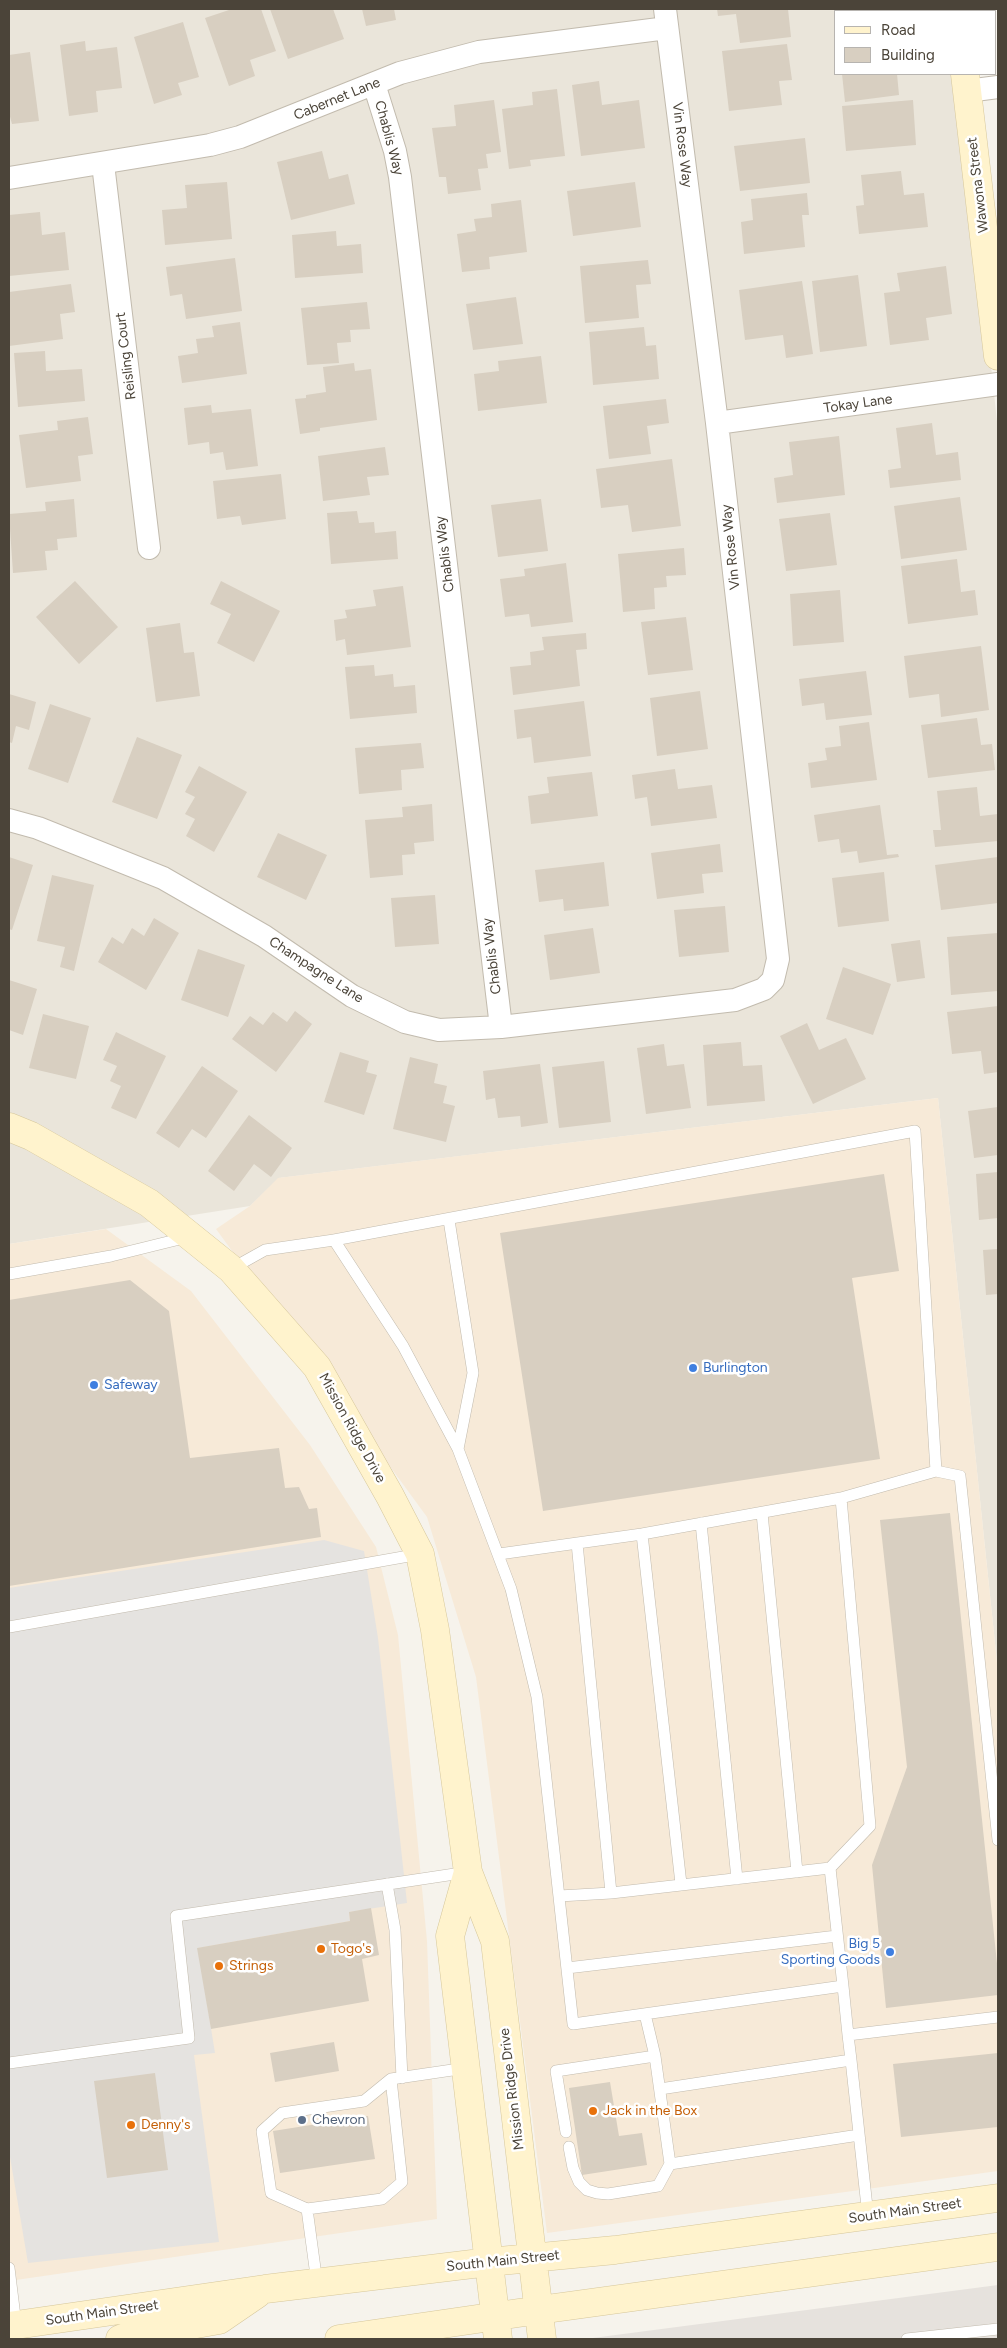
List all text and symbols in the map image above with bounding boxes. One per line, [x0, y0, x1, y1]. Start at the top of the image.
legend [834, 10, 997, 75]
text: Road [881, 21, 916, 39]
text: Building [881, 46, 935, 64]
street label: Cabernet Lane [291, 74, 383, 124]
street label: Chablis Way [371, 99, 407, 177]
street label: Vin Rose Way [668, 101, 696, 189]
street label: Wawona Street [964, 136, 992, 234]
street label: Reisling Court [112, 311, 140, 401]
street label: Tokay Lane [822, 391, 894, 417]
street label: Vin Rose Way [718, 503, 744, 591]
street label: Chablis Way [432, 515, 458, 593]
street label: Chablis Way [479, 917, 505, 995]
street label: Champagne Lane [266, 933, 366, 1007]
place label: Burlington [703, 1360, 768, 1376]
marker: Burlington [687, 1362, 699, 1374]
street label: Mission Ridge Drive [315, 1370, 389, 1486]
place label: Safeway [104, 1377, 158, 1393]
marker: Safeway [88, 1379, 100, 1391]
place label: Big 5 Sporting Goods [781, 1936, 880, 1968]
place label: Togo's [331, 1941, 372, 1957]
marker: Togo's [315, 1943, 327, 1955]
marker: Big 5 Sporting Goods [884, 1946, 896, 1958]
place label: Strings [229, 1958, 273, 1974]
marker: Strings [213, 1960, 225, 1972]
street label: Mission Ridge Drive [496, 2027, 528, 2151]
place label: Jack in the Box [603, 2103, 697, 2119]
marker: Jack in the Box [587, 2105, 599, 2117]
place label: Chevron [312, 2112, 365, 2128]
marker: Chevron [296, 2114, 308, 2126]
place label: Denny's [141, 2117, 190, 2133]
marker: Denny's [125, 2119, 137, 2131]
street label: South Main Street [847, 2195, 963, 2227]
street label: South Main Street [446, 2247, 560, 2275]
street label: South Main Street [44, 2297, 160, 2329]

